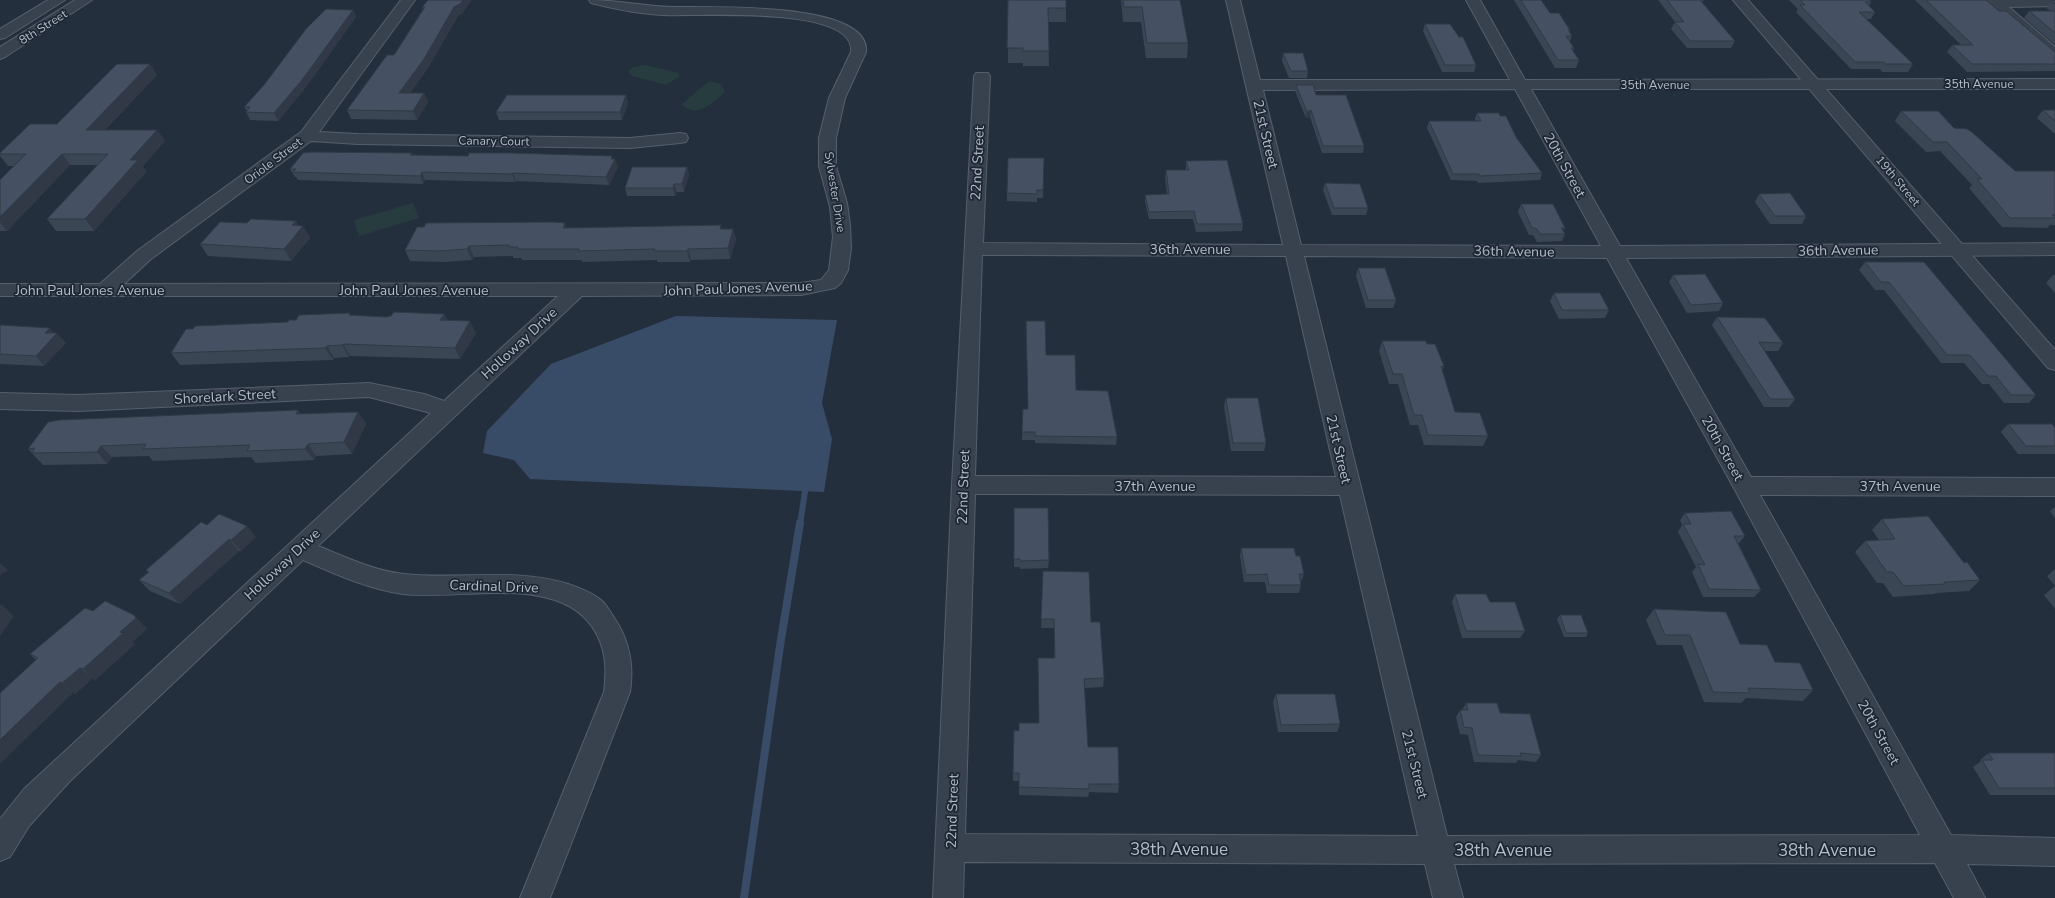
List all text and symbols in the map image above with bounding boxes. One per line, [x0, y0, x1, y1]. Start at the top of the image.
street label: 8th Street [16, 5, 71, 48]
street label: 35th Avenue [1944, 76, 2014, 92]
street label: 35th Avenue [1620, 77, 1690, 93]
street label: 21st Street [1248, 98, 1283, 171]
street label: 22nd Street [966, 125, 989, 201]
street label: 20th Street [1539, 129, 1590, 201]
street label: Canary Court [458, 132, 531, 150]
street label: Oriole Street [241, 133, 306, 188]
street label: Sylvester Drive [821, 151, 849, 233]
street label: 19th Street [1872, 152, 1924, 210]
street label: 36th Avenue [1150, 240, 1230, 259]
street label: 36th Avenue [1797, 240, 1879, 261]
street label: 36th Avenue [1473, 241, 1555, 262]
street label: John Paul Jones Avenue [662, 276, 813, 301]
street label: John Paul Jones Avenue [14, 281, 165, 300]
street label: John Paul Jones Avenue [338, 281, 489, 300]
street label: Holloway Drive [477, 303, 561, 384]
street label: Shorelark Street [174, 384, 277, 409]
street label: 20th Street [1697, 412, 1748, 484]
street label: 21st Street [1321, 413, 1356, 486]
street label: 22nd Street [953, 449, 974, 525]
street label: 37th Avenue [1115, 477, 1195, 496]
street label: 37th Avenue [1860, 477, 1940, 496]
street label: Holloway Drive [240, 524, 324, 605]
street label: Cardinal Drive [449, 575, 539, 598]
street label: 20th Street [1853, 696, 1904, 768]
street label: 21st Street [1397, 728, 1432, 801]
street label: 22nd Street [942, 773, 963, 849]
street label: 38th Avenue [1130, 838, 1228, 861]
street label: 38th Avenue [1454, 839, 1552, 862]
street label: 38th Avenue [1778, 839, 1876, 862]

